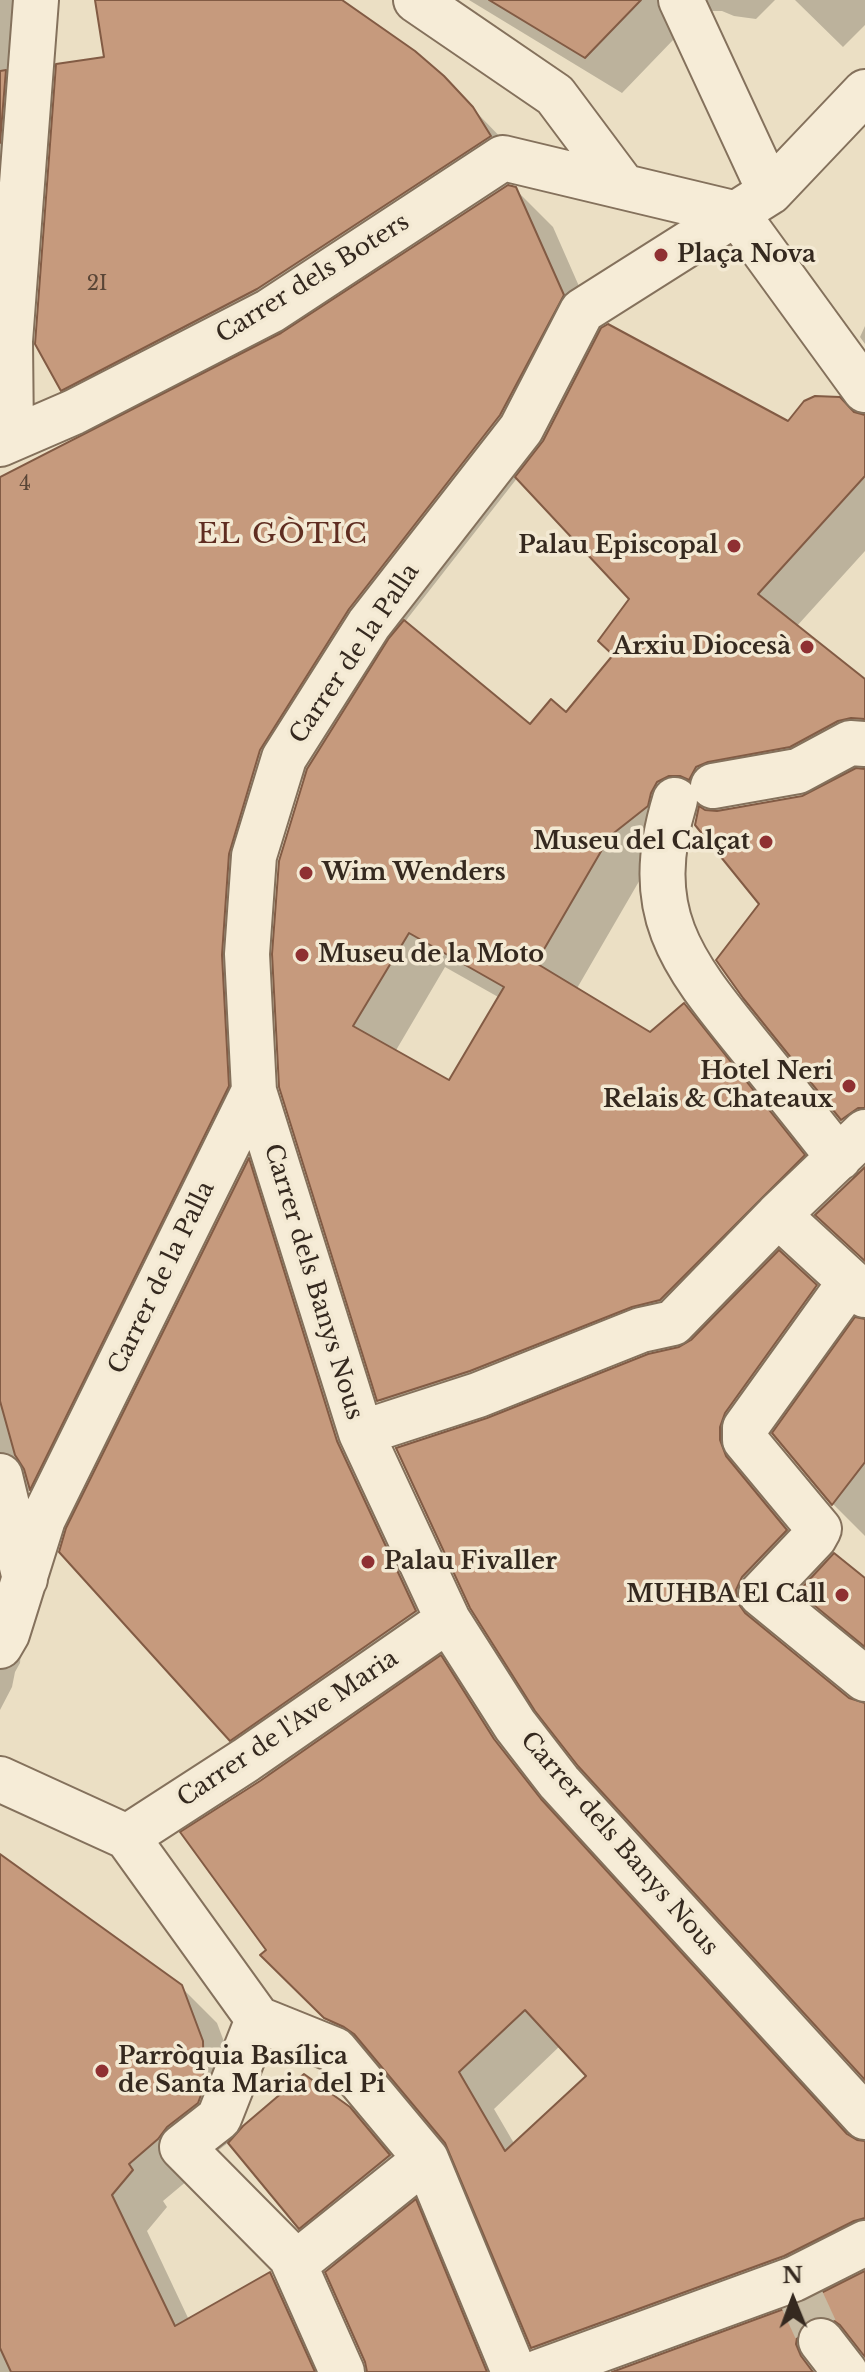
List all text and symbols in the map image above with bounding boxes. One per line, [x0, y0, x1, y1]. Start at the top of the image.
street label: Carrer dels Boters [211, 208, 415, 350]
place label: Plaça Nova [677, 241, 816, 269]
marker: Plaça Nova [652, 246, 670, 264]
house number: 2I [87, 272, 107, 296]
house number: 4 [19, 472, 31, 496]
district label: EL GÒTIC [197, 518, 369, 552]
place label: Palau Episcopal [518, 532, 718, 560]
marker: Palau Episcopal [725, 537, 743, 555]
street label: Carrer de la Palla [284, 559, 426, 749]
place label: Arxiu Diocesà [613, 633, 791, 661]
marker: Arxiu Diocesà [798, 638, 816, 656]
place label: Museu del Calçat [533, 828, 750, 856]
marker: Museu del Calçat [757, 833, 775, 851]
place label: Wim Wenders [322, 859, 506, 887]
marker: Wim Wenders [297, 864, 315, 882]
place label: Museu de la Moto [318, 941, 544, 969]
marker: Museu de la Moto [293, 946, 311, 964]
place label: Hotel Neri Relais & Chateaux [603, 1058, 833, 1114]
marker: Hotel Neri Relais & Chateaux [840, 1077, 858, 1095]
street label: Carrer dels Banys Nous [257, 1141, 369, 1423]
street label: Carrer de la Palla [103, 1177, 221, 1379]
place label: Palau Fivaller [384, 1548, 557, 1576]
marker: Palau Fivaller [359, 1553, 377, 1571]
place label: MUHBA El Call [626, 1581, 826, 1609]
marker: MUHBA El Call [833, 1586, 851, 1604]
street label: Carrer de l'Ave Maria [172, 1644, 404, 1814]
street label: Carrer dels Banys Nous [514, 1726, 724, 1962]
place label: Parròquia Basílica de Santa Maria del Pi [118, 2043, 385, 2099]
marker: Parròquia Basílica de Santa Maria del Pi [93, 2062, 111, 2080]
north arrow [753, 2260, 833, 2340]
text: N [782, 2262, 803, 2289]

